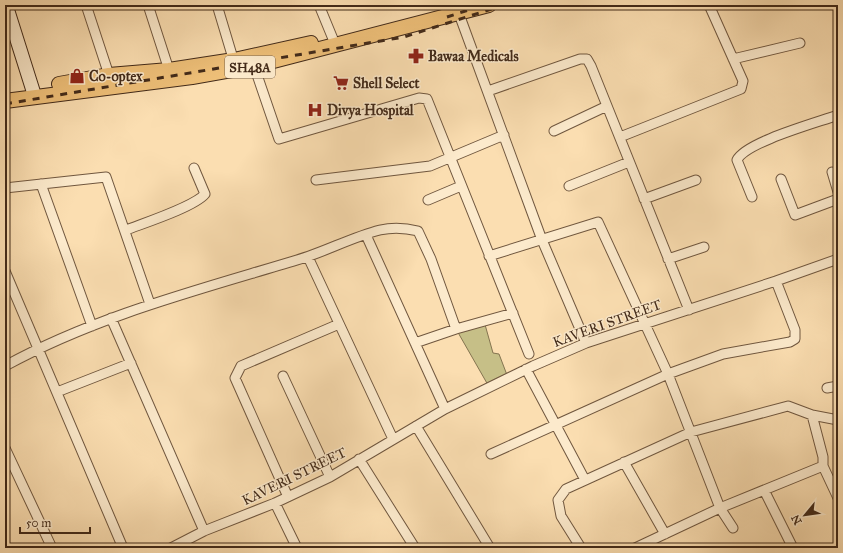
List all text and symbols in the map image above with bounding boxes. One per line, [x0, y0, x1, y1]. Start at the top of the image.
pharmacy icon: Bawaa Medicals [407, 47, 425, 65]
place label: Bawaa Medicals [428, 48, 519, 65]
road number: SH48A [225, 56, 275, 78]
shop icon: Co-optex [68, 67, 86, 85]
place label: Co-optex [89, 68, 143, 86]
supermarket icon: Shell Select [332, 74, 350, 92]
place label: Shell Select [353, 75, 420, 92]
hospital icon: Divya Hospital [306, 101, 324, 119]
place label: Divya Hospital [327, 102, 415, 120]
street label: KAVERI STREET [551, 296, 664, 351]
street label: KAVERI STREET [239, 444, 350, 509]
north arrow [785, 495, 825, 535]
scale bar [20, 509, 90, 535]
text: N [788, 512, 805, 527]
text: 50 m [26, 516, 51, 530]

